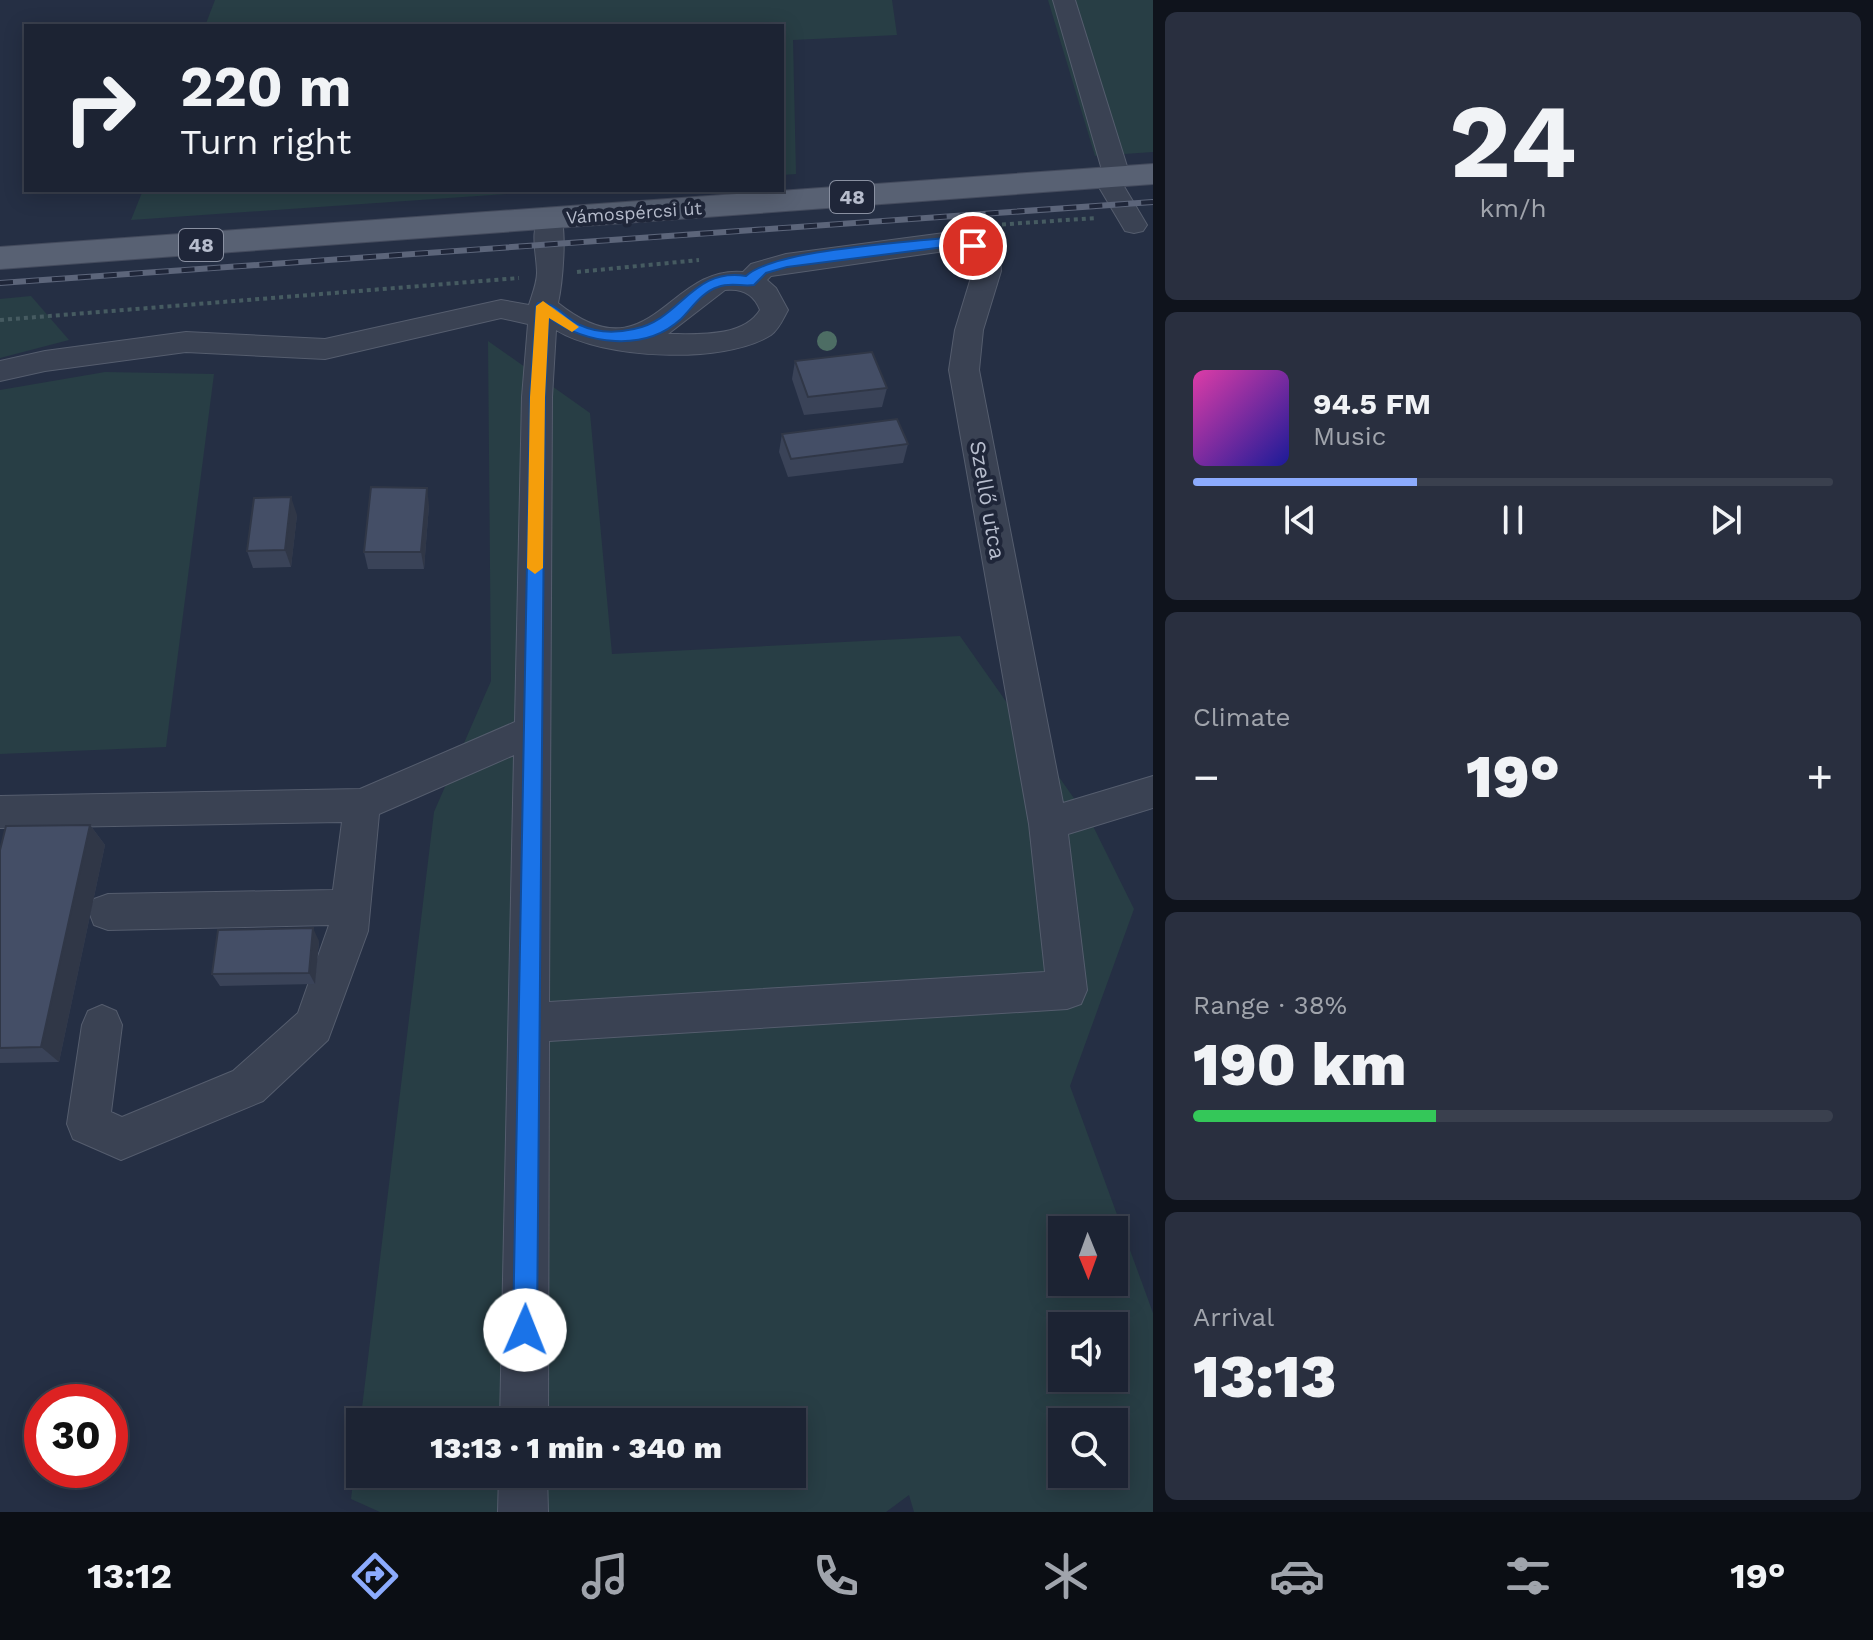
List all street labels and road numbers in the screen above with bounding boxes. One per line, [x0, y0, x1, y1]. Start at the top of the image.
road number: 48 [830, 181, 874, 213]
street label: Vámospércsi út [565, 197, 703, 228]
road number: 48 [179, 229, 223, 261]
street label: Szellő utca [965, 439, 1010, 561]

